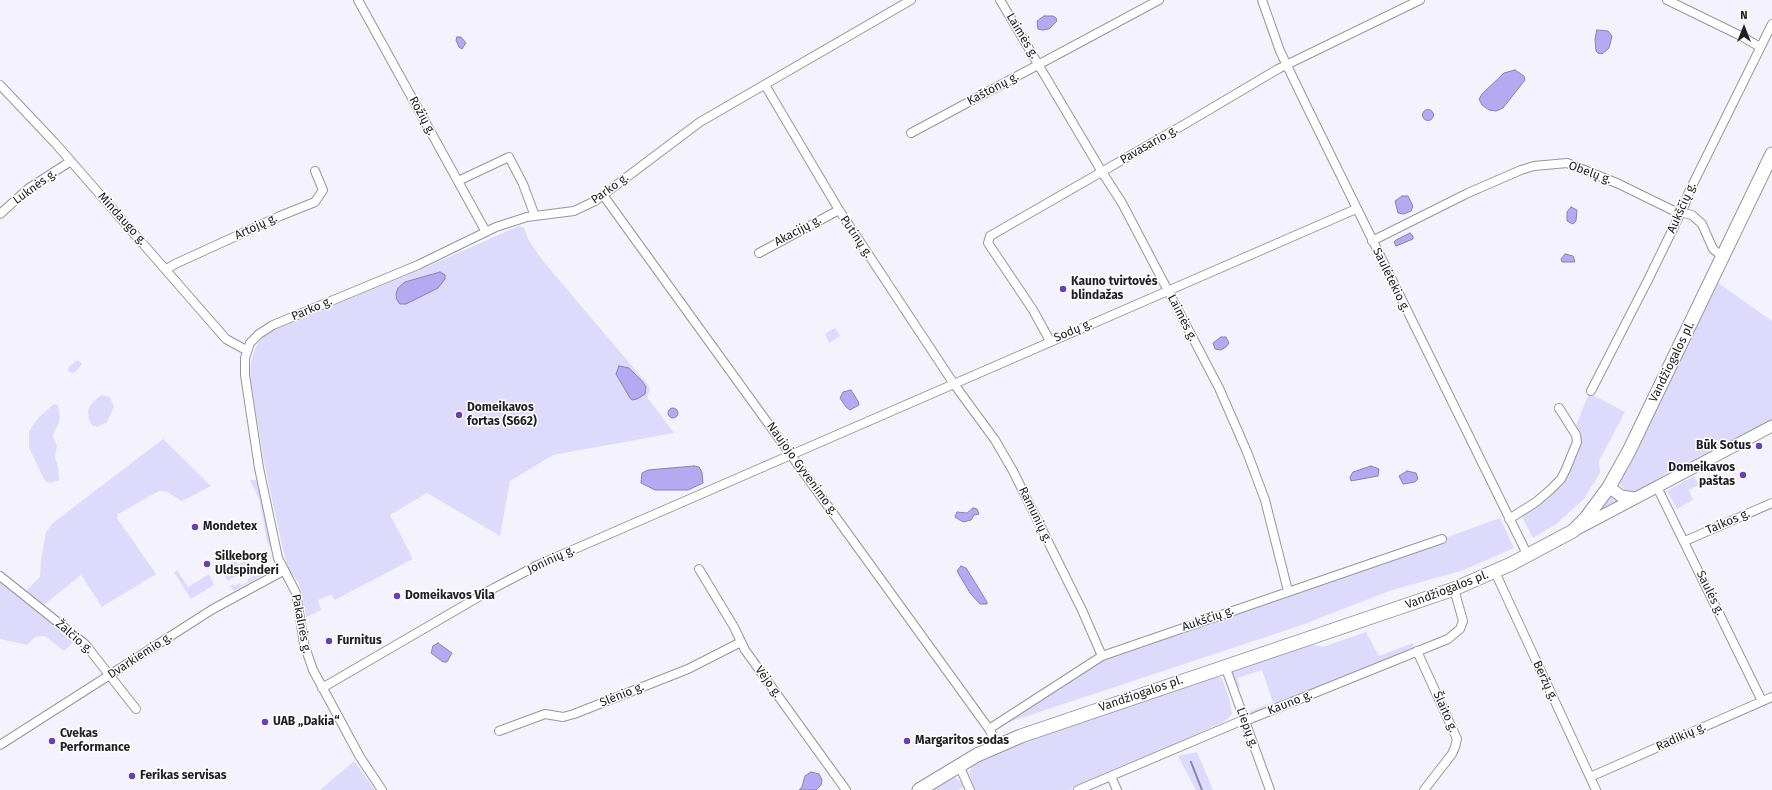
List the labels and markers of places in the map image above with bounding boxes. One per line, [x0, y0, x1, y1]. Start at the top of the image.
place label: Kauno tvirtovės blindažas [1071, 275, 1157, 303]
marker: Kauno tvirtovės blindažas [1058, 284, 1068, 294]
place label: Domeikavos fortas (S662) [467, 401, 537, 429]
marker: Domeikavos fortas (S662) [454, 410, 464, 420]
place label: Būk Sotus [1696, 439, 1751, 453]
marker: Būk Sotus [1754, 441, 1764, 451]
place label: Domeikavos paštas [1668, 461, 1735, 489]
marker: Domeikavos paštas [1738, 470, 1748, 480]
place label: Mondetex [203, 520, 257, 534]
marker: Mondetex [190, 522, 200, 532]
place label: Silkeborg Uldspinderi [215, 550, 279, 578]
marker: Silkeborg Uldspinderi [202, 559, 212, 569]
place label: Domeikavos Vila [405, 589, 495, 603]
marker: Domeikavos Vila [392, 591, 402, 601]
place label: Furnitus [337, 634, 382, 648]
marker: Furnitus [324, 636, 334, 646]
place label: UAB „Dakia“ [273, 715, 340, 729]
marker: UAB „Dakia“ [260, 717, 270, 727]
place label: Cvekas Performance [60, 727, 130, 755]
place label: Margaritos sodas [915, 734, 1009, 748]
marker: Cvekas Performance [47, 736, 57, 746]
marker: Margaritos sodas [902, 736, 912, 746]
place label: Ferikas servisas [140, 769, 226, 783]
marker: Ferikas servisas [127, 771, 137, 781]

